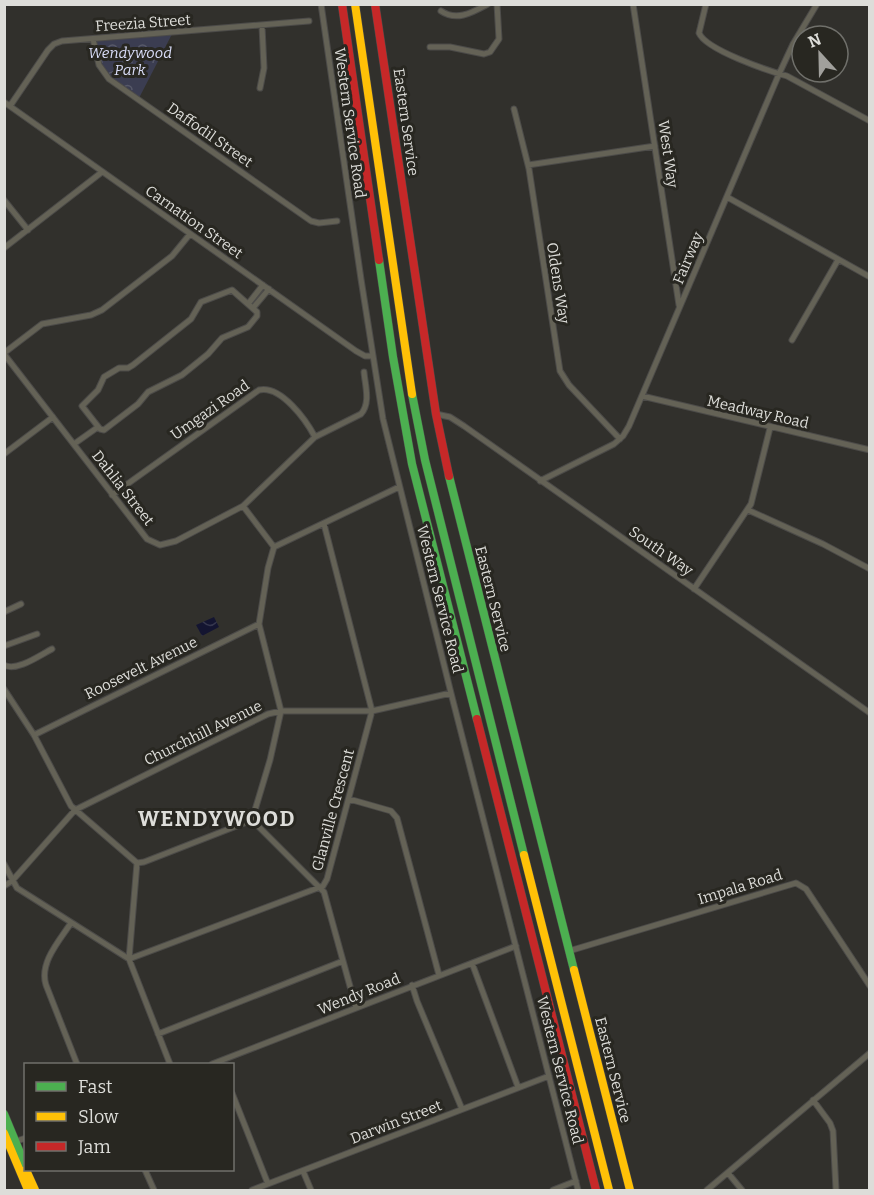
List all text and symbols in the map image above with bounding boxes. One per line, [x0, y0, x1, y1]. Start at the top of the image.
street label: Freezia Street [95, 11, 192, 35]
north arrow [790, 24, 850, 84]
text: N [805, 29, 824, 52]
park label: Wendywood Park [88, 44, 172, 79]
street label: Western Service Road [331, 47, 369, 200]
street label: Eastern Service [390, 67, 422, 177]
street label: Daffodil Street [164, 99, 257, 171]
street label: West Way [654, 119, 682, 189]
street label: Carnation Street [142, 182, 247, 263]
street label: Fairway [669, 229, 707, 287]
street label: Oldens Way [543, 241, 573, 325]
street label: Umgazi Road [167, 376, 253, 444]
street label: Meadway Road [705, 392, 811, 432]
street label: Dahlia Street [88, 447, 158, 529]
street label: South Way [625, 522, 697, 580]
street label: Western Service Road [413, 523, 467, 675]
street label: Eastern Service [471, 544, 515, 654]
street label: Roosevelt Avenue [82, 633, 200, 703]
street label: Churchhill Avenue [141, 697, 265, 769]
street label: Glanville Crescent [308, 746, 358, 873]
district label: WENDYWOOD [138, 806, 296, 832]
street label: Impala Road [696, 866, 784, 908]
street label: Wendy Road [315, 969, 403, 1019]
street label: Western Service Road [533, 994, 587, 1146]
street label: Eastern Service [591, 1015, 635, 1125]
legend [24, 1063, 234, 1171]
text: Fast [78, 1076, 113, 1098]
street label: Darwin Street [348, 1096, 445, 1148]
text: Slow [78, 1106, 119, 1128]
text: Jam [77, 1136, 111, 1158]

